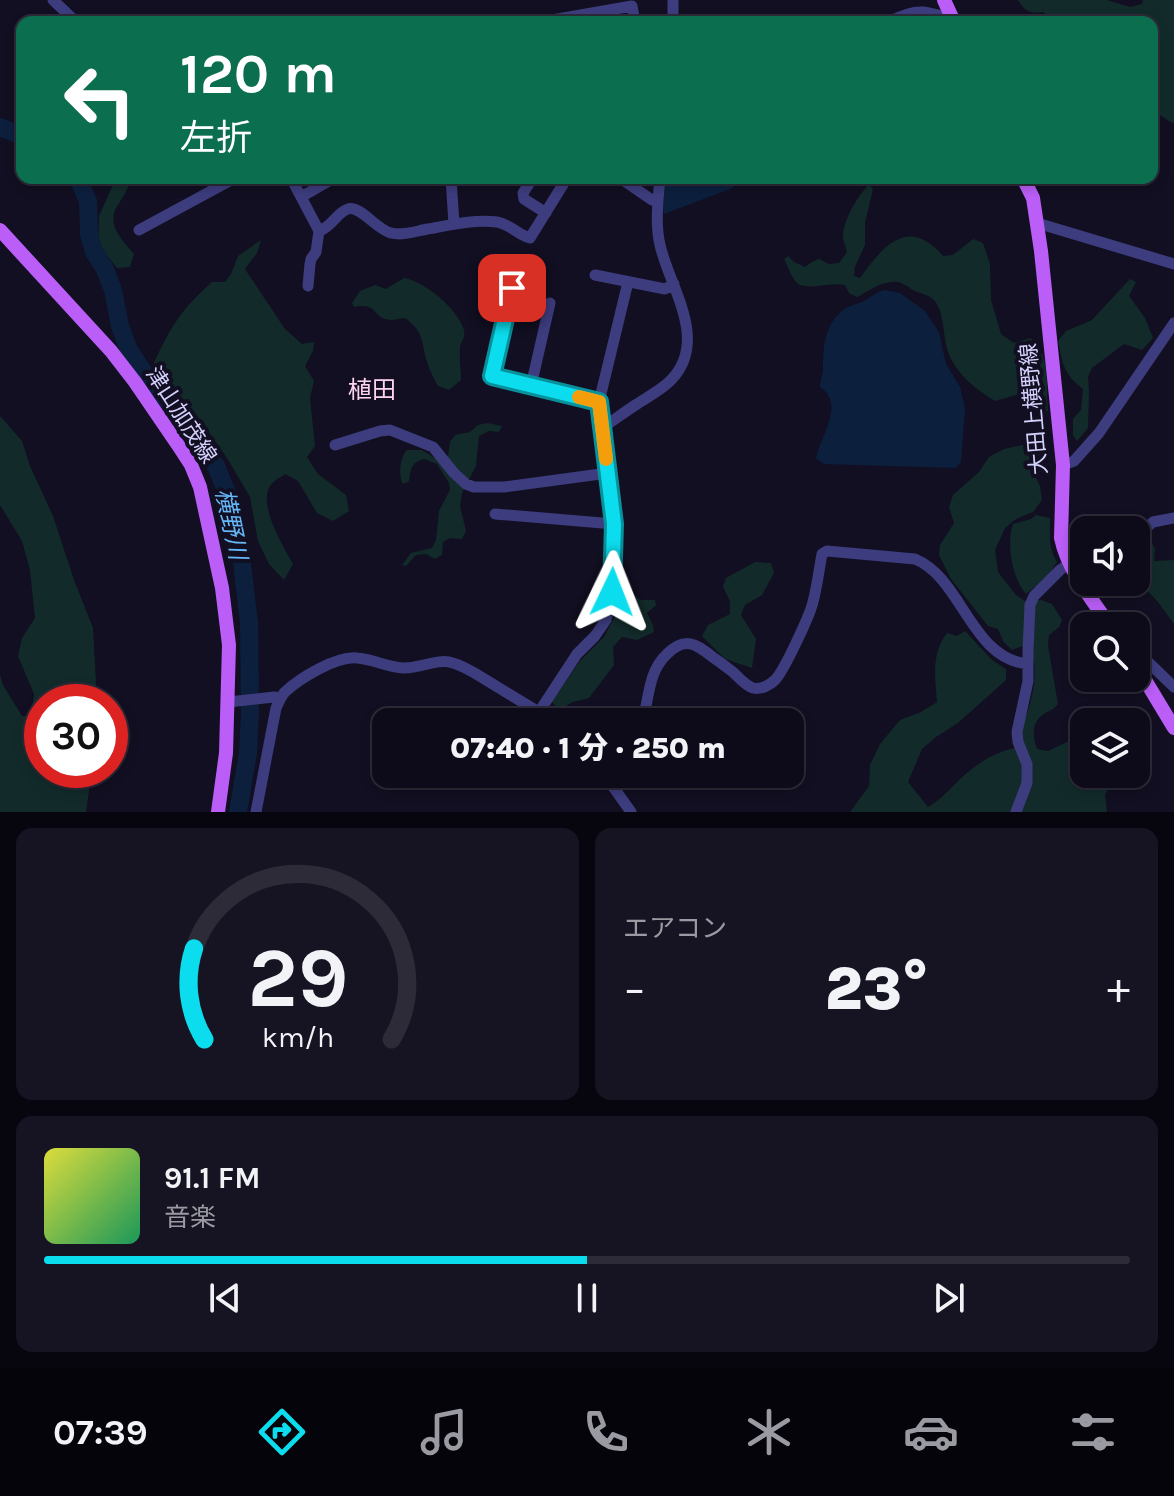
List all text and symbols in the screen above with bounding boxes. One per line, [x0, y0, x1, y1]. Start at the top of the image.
text: 120 m [180, 41, 337, 106]
icon: left [48, 48, 152, 152]
text: 左折 [180, 117, 252, 159]
pin [478, 254, 546, 322]
icon: arrive [490, 266, 534, 310]
street label: 大田上横野線 [1015, 342, 1053, 476]
street label: 津山加茂線 [140, 362, 222, 468]
district label: 植田 [348, 376, 396, 404]
water label: 横野川 [210, 486, 253, 565]
map controls [1070, 516, 1150, 788]
button: sound [1070, 516, 1150, 596]
position arrow [570, 550, 654, 634]
button: search [1070, 612, 1150, 692]
speed limit sign: 30 [24, 684, 128, 788]
button: layers [1070, 708, 1150, 788]
text: 07:40 · 1 分 · 250 m [450, 730, 726, 766]
text: エアコン [623, 913, 727, 944]
text: 29 [247, 930, 348, 1027]
text: 23° [825, 954, 928, 1024]
text: − [623, 963, 646, 1014]
text: + [1107, 963, 1130, 1014]
text: km/h [261, 1021, 334, 1054]
text: 91.1 FM [164, 1160, 260, 1196]
text: 音楽 [164, 1202, 216, 1233]
icon: previous [203, 1276, 247, 1320]
icon: pause [565, 1276, 609, 1320]
icon: next [927, 1276, 971, 1320]
icon: directions [254, 1404, 310, 1460]
icon: music [416, 1404, 472, 1460]
icon: phone [578, 1404, 634, 1460]
icon: climate [741, 1404, 797, 1460]
icon: car [903, 1404, 959, 1460]
icon: filters [1065, 1404, 1121, 1460]
text: 07:39 [53, 1411, 148, 1453]

